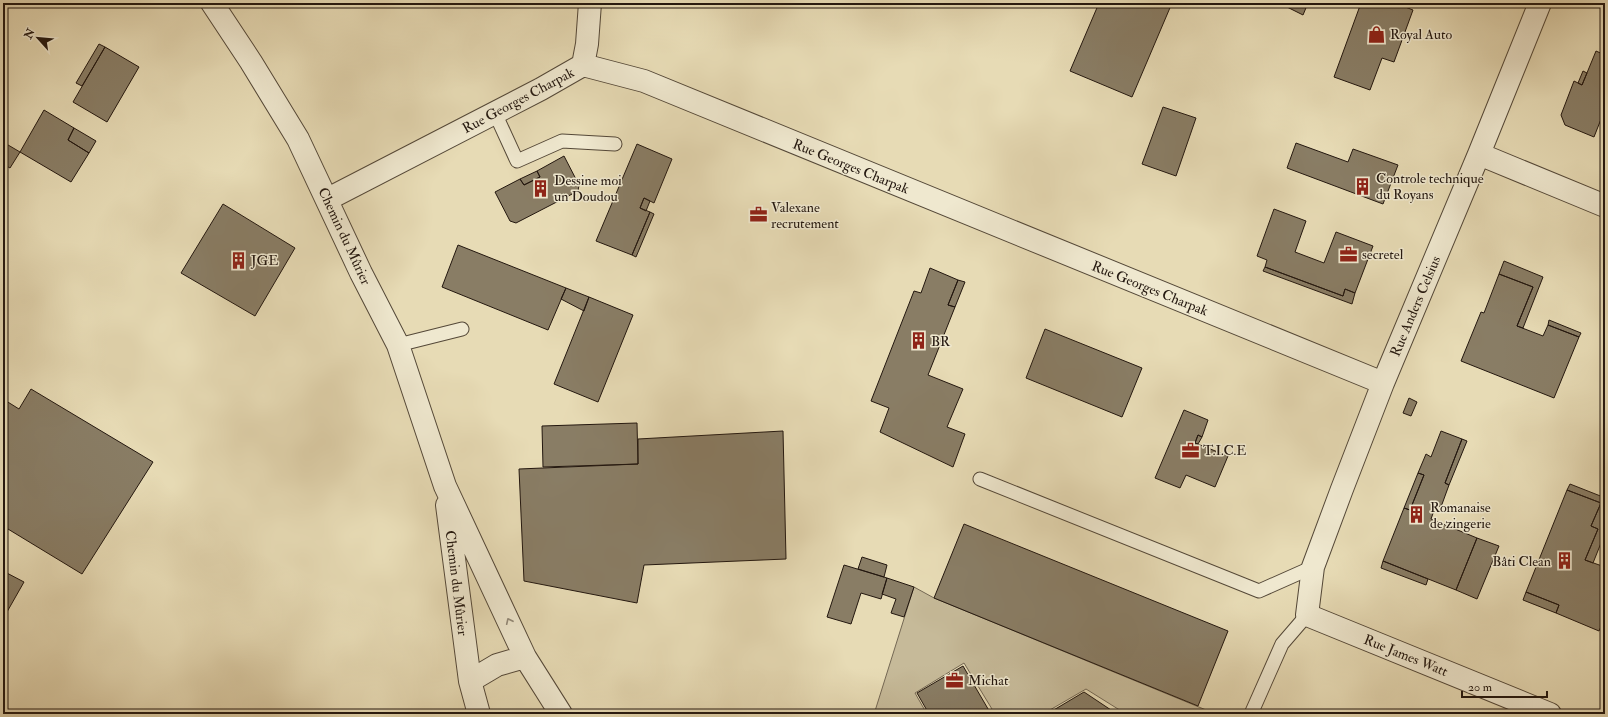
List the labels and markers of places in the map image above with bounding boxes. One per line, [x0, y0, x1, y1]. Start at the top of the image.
shop icon: Royal Auto [1367, 24, 1387, 44]
place label: Royal Auto [1390, 26, 1452, 44]
place label: Controle technique du Royans [1376, 170, 1484, 204]
place label: Dessine moi un Doudou [554, 172, 622, 205]
building icon: Controle technique du Royans [1353, 176, 1373, 196]
building icon: Dessine moi un Doudou [531, 178, 551, 198]
place label: Valexane recrutement [771, 199, 839, 232]
office icon: Valexane recrutement [748, 205, 768, 225]
office icon: secretel [1339, 244, 1359, 264]
place label: secretel [1362, 246, 1404, 263]
building icon: JGE [228, 250, 248, 270]
place label: JGE [250, 252, 278, 269]
building icon: BR [908, 331, 928, 351]
place label: BR [931, 333, 951, 350]
office icon: T.I.C.E [1180, 440, 1200, 460]
place label: T.I.C.E [1203, 442, 1246, 459]
place label: Romanaise de zingerie [1430, 499, 1491, 532]
building icon: Romanaise de zingerie [1407, 505, 1427, 525]
building icon: Bâti Clean [1554, 551, 1574, 571]
place label: Bâti Clean [1492, 553, 1551, 570]
office icon: Michat [945, 670, 965, 690]
place label: Michat [968, 672, 1009, 689]

